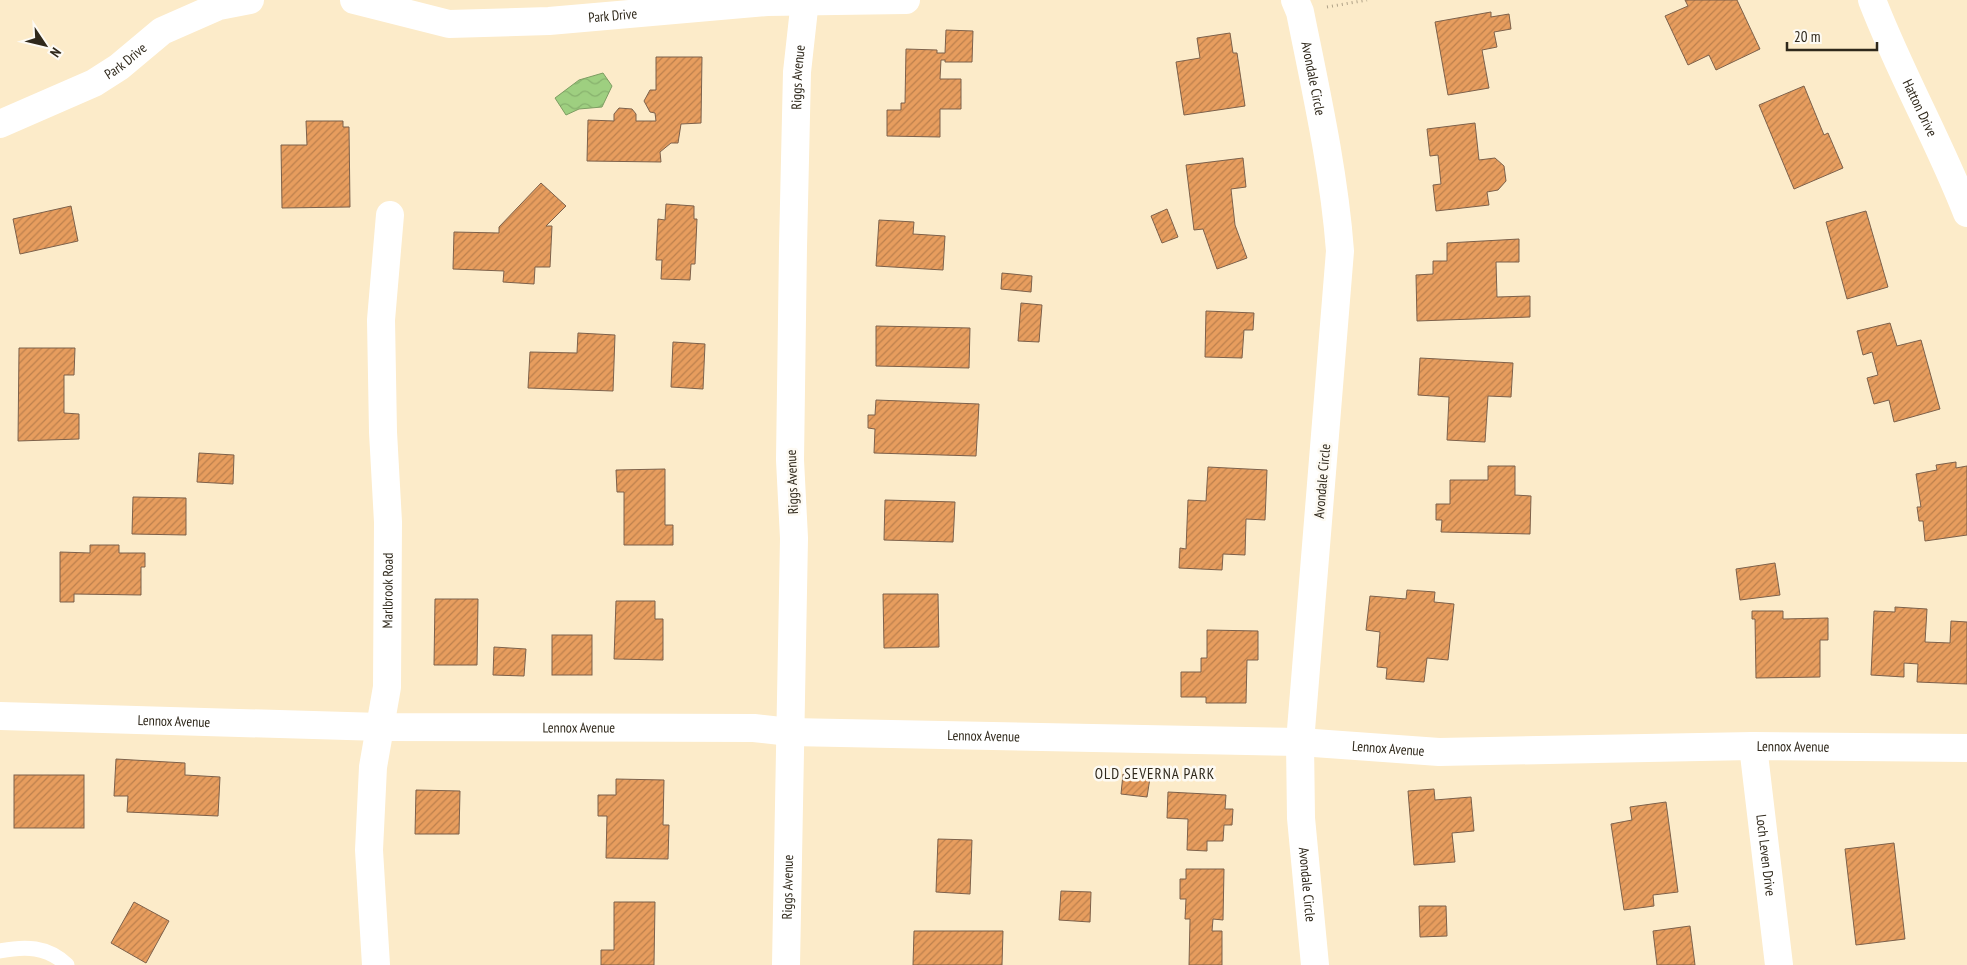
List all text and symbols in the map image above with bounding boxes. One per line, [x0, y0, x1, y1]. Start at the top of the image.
street label: Park Drive [588, 4, 638, 27]
north arrow [20, 20, 70, 70]
scale bar [1787, 20, 1877, 52]
text: 20 m [1794, 27, 1820, 46]
street label: Park Drive [101, 39, 150, 83]
street label: Avondale Circle [1297, 40, 1330, 117]
text: N [46, 44, 65, 61]
street label: Riggs Avenue [787, 44, 809, 110]
street label: Hatton Drive [1899, 76, 1941, 140]
street label: Avondale Circle [1310, 443, 1334, 519]
street label: Riggs Avenue [782, 449, 802, 515]
street label: Marlbrook Road [378, 553, 397, 628]
street label: Lennox Avenue [137, 711, 211, 731]
street label: Lennox Avenue [543, 718, 615, 737]
street label: Lennox Avenue [947, 726, 1020, 746]
street label: Lennox Avenue [1351, 737, 1425, 760]
street label: Lennox Avenue [1757, 737, 1830, 756]
district label: OLD SEVERNA PARK [1095, 764, 1215, 783]
street label: Loch Leven Drive [1752, 813, 1780, 897]
street label: Avondale Circle [1295, 846, 1320, 923]
street label: Riggs Avenue [778, 854, 797, 920]

